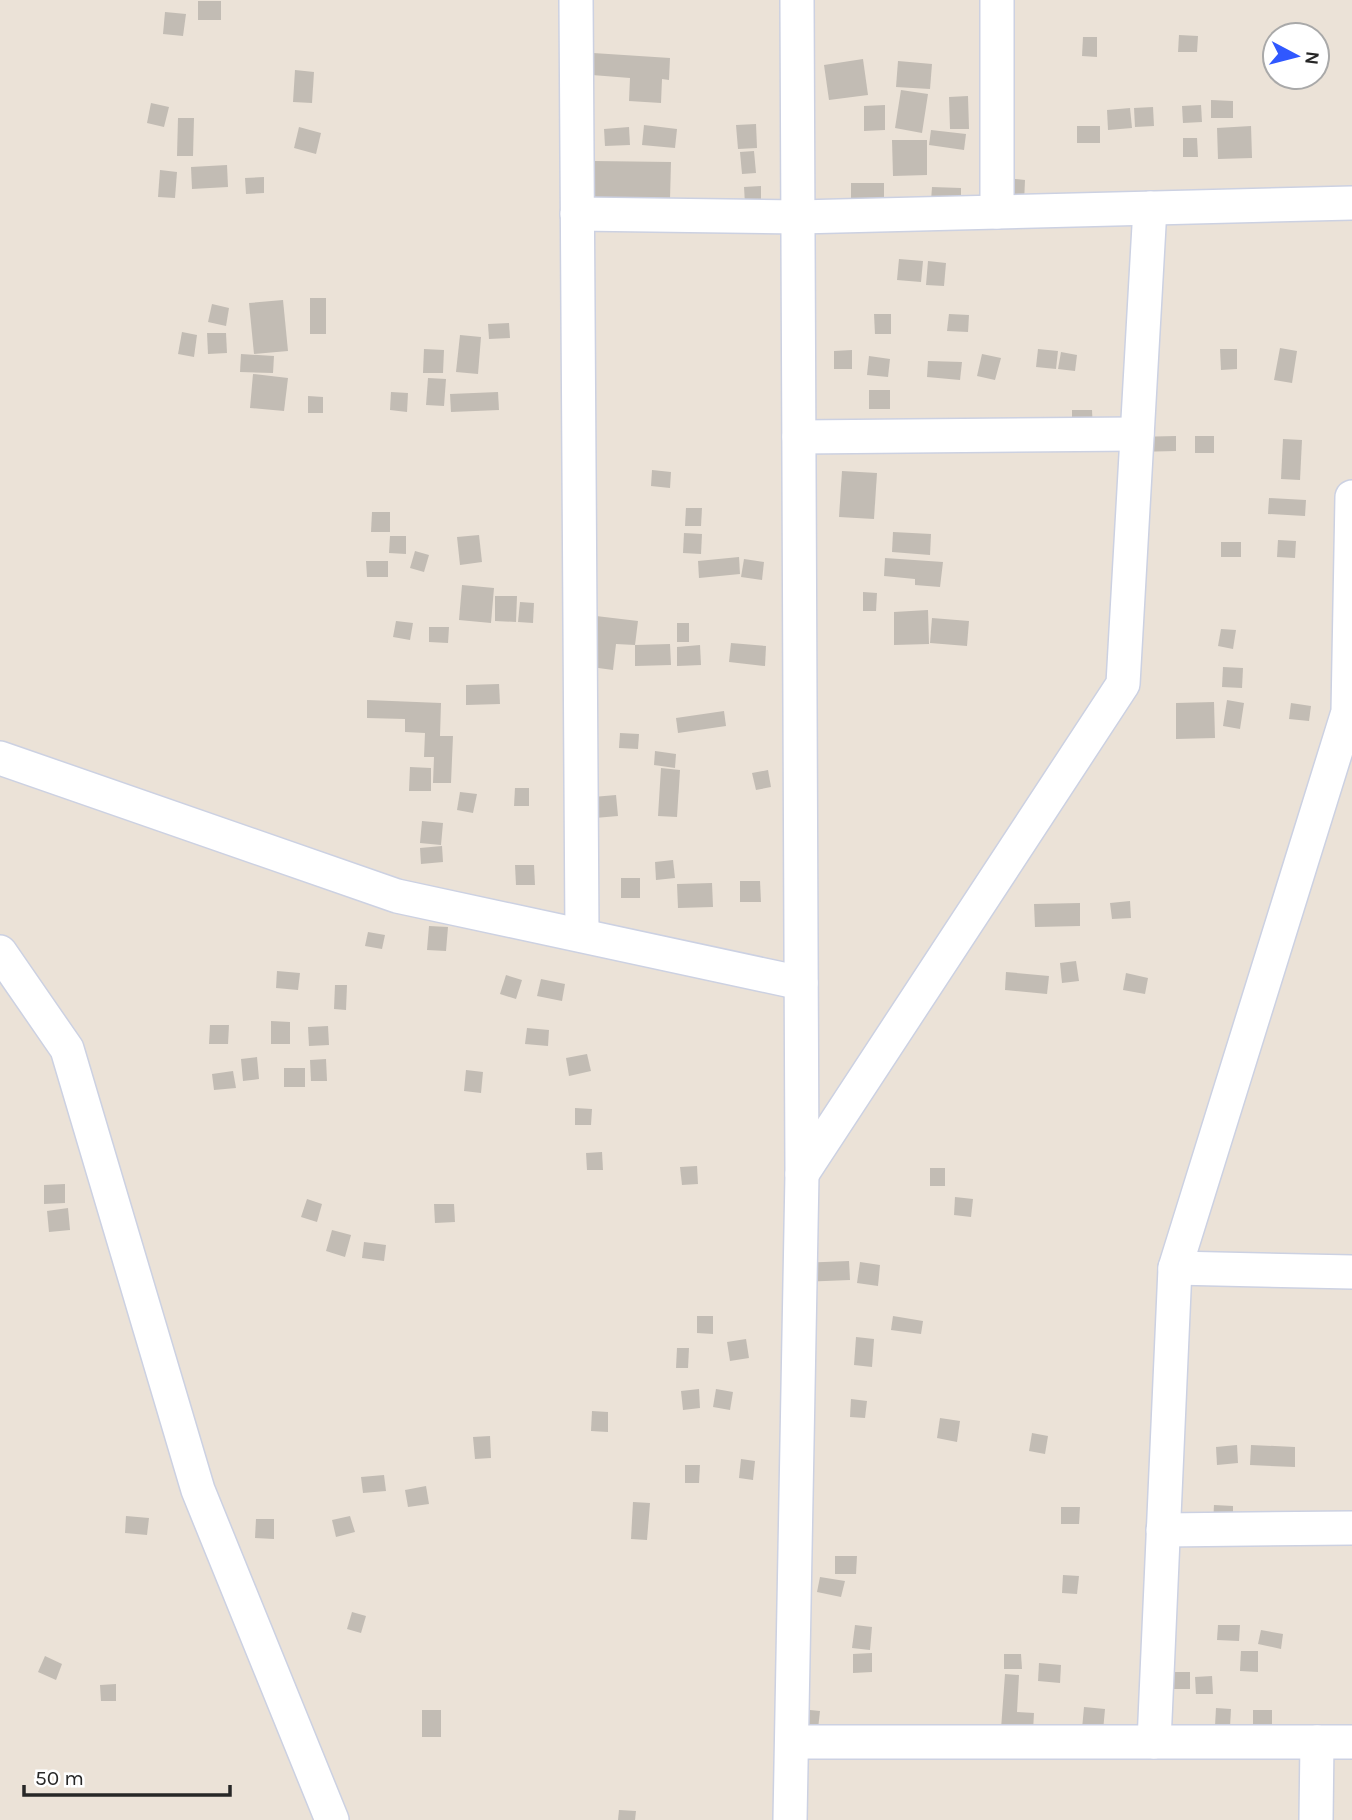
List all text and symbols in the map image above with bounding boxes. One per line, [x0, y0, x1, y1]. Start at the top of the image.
north arrow [1261, 21, 1331, 91]
text: N [1300, 50, 1324, 66]
scale bar [24, 1754, 231, 1798]
text: 50 m [35, 1766, 84, 1790]

